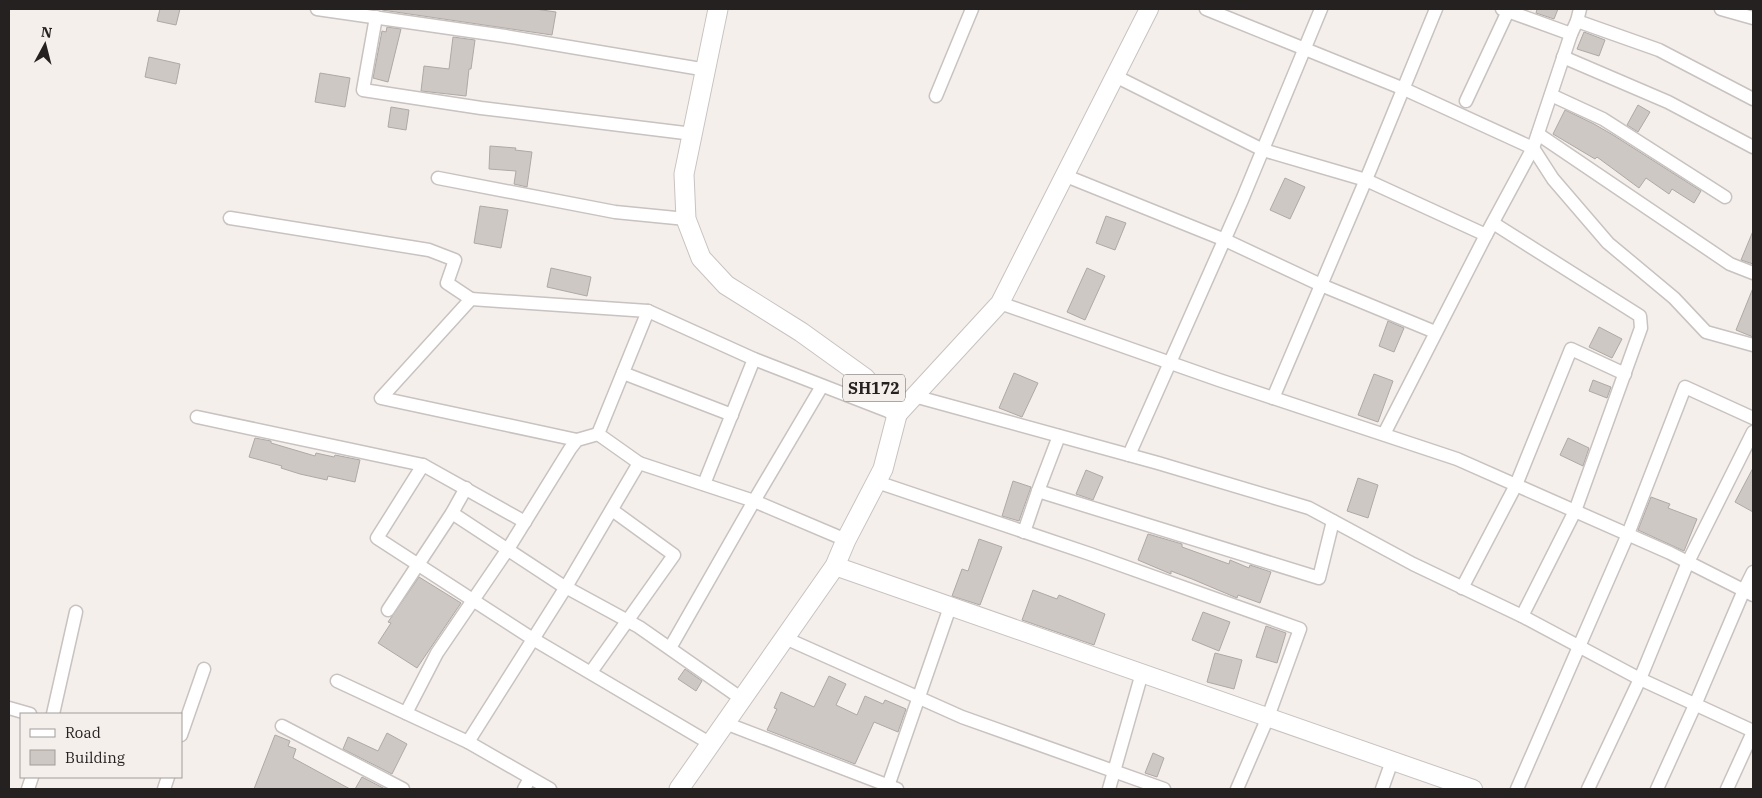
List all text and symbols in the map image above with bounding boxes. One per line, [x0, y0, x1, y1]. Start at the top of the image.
north arrow [20, 20, 70, 70]
text: N [40, 22, 53, 42]
road number: SH172 [843, 374, 905, 402]
legend [20, 713, 182, 778]
text: Road [65, 723, 101, 742]
text: Building [65, 748, 125, 767]

